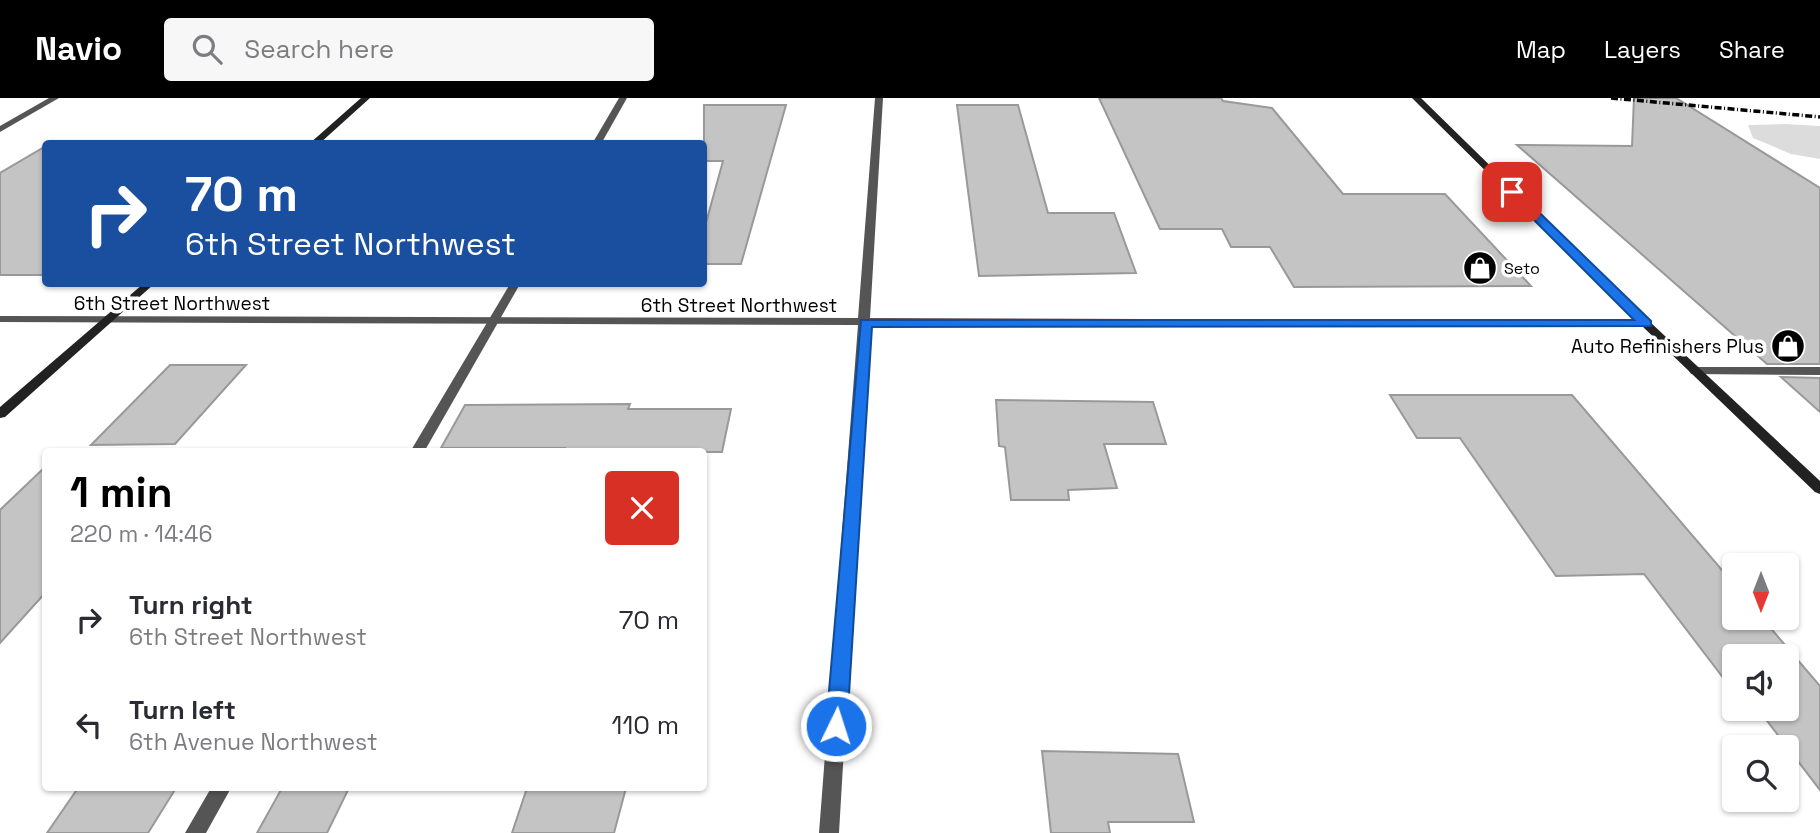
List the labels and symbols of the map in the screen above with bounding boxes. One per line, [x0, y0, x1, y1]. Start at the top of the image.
pin [1482, 162, 1542, 222]
shop icon: Seto [1461, 249, 1499, 287]
place label: Seto [1504, 258, 1540, 279]
street label: 6th Street Northwest [74, 291, 270, 316]
street label: 6th Street Northwest [641, 293, 837, 318]
shop icon: Auto Refinishers Plus [1769, 327, 1807, 365]
place label: Auto Refinishers Plus [1571, 334, 1764, 359]
north arrow [1722, 553, 1799, 630]
position arrow [799, 689, 873, 763]

